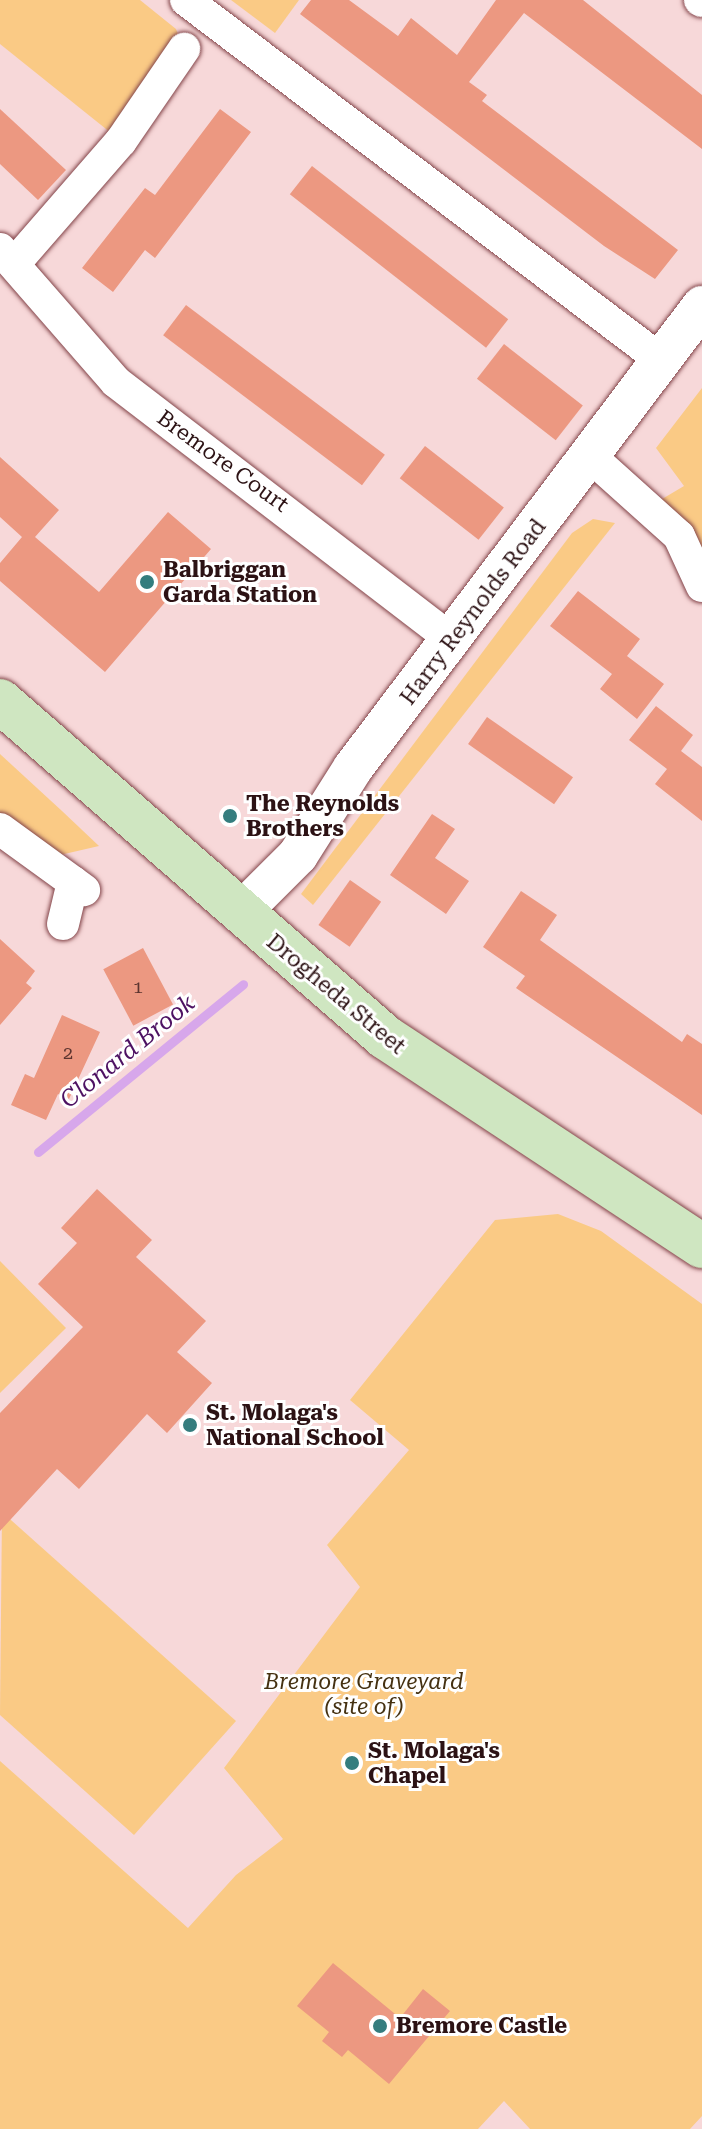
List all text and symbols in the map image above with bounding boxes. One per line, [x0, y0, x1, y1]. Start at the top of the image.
street label: Bremore Court [152, 404, 294, 518]
street label: Harry Reynolds Road [395, 514, 551, 710]
place label: Balbriggan Garda Station [163, 556, 317, 608]
marker: Balbriggan Garda Station [138, 573, 156, 591]
place label: The Reynolds Brothers [246, 790, 399, 842]
marker: The Reynolds Brothers [221, 807, 239, 825]
street label: Drogheda Street [261, 928, 411, 1060]
house number: 1 [133, 976, 143, 998]
water label: Clonard Brook [55, 989, 201, 1115]
house number: 2 [63, 1042, 73, 1064]
place label: St. Molaga's National School [206, 1399, 384, 1450]
marker: St. Molaga's National School [181, 1416, 199, 1434]
park label: Bremore Graveyard (site of) [264, 1668, 464, 1720]
place label: St. Molaga's Chapel [368, 1737, 500, 1788]
marker: St. Molaga's Chapel [343, 1754, 361, 1772]
place label: Bremore Castle [396, 2013, 567, 2039]
marker: Bremore Castle [371, 2017, 389, 2035]

